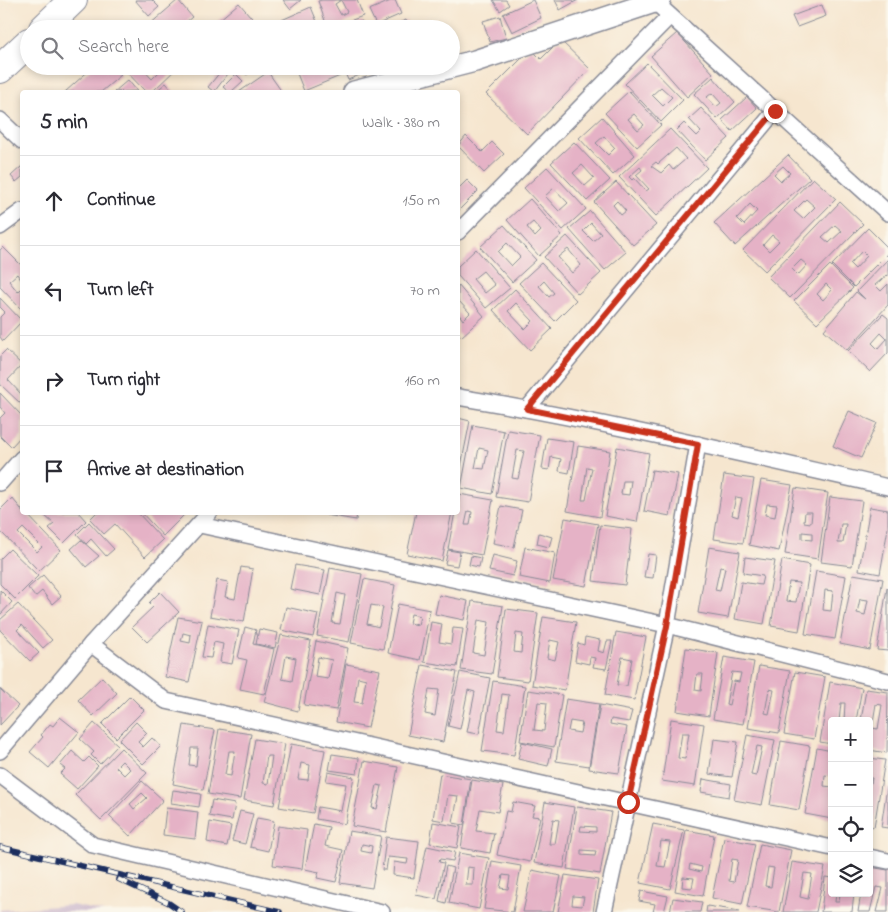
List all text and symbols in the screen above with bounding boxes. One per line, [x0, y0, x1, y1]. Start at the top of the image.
search box [20, 20, 460, 75]
icon: search [38, 34, 66, 62]
text: Search here [78, 34, 169, 61]
route end [764, 100, 787, 123]
text: 5 min [40, 108, 88, 138]
text: Walk · 380 m [362, 111, 440, 135]
icon: ahead [40, 187, 68, 215]
text: Continue [87, 187, 155, 214]
text: 150 m [402, 189, 440, 213]
icon: left [40, 277, 68, 305]
text: Turn left [87, 277, 154, 304]
text: 70 m [410, 279, 440, 303]
icon: right [40, 367, 68, 395]
text: Turn right [87, 367, 160, 394]
text: 160 m [405, 369, 440, 393]
icon: arrive [40, 457, 68, 485]
text: Arrive at destination [87, 457, 244, 484]
map controls [828, 717, 873, 897]
button: + [828, 717, 873, 762]
button: − [828, 762, 873, 807]
route start [617, 791, 640, 814]
button: locate [828, 807, 873, 852]
button: layers [828, 852, 873, 897]

